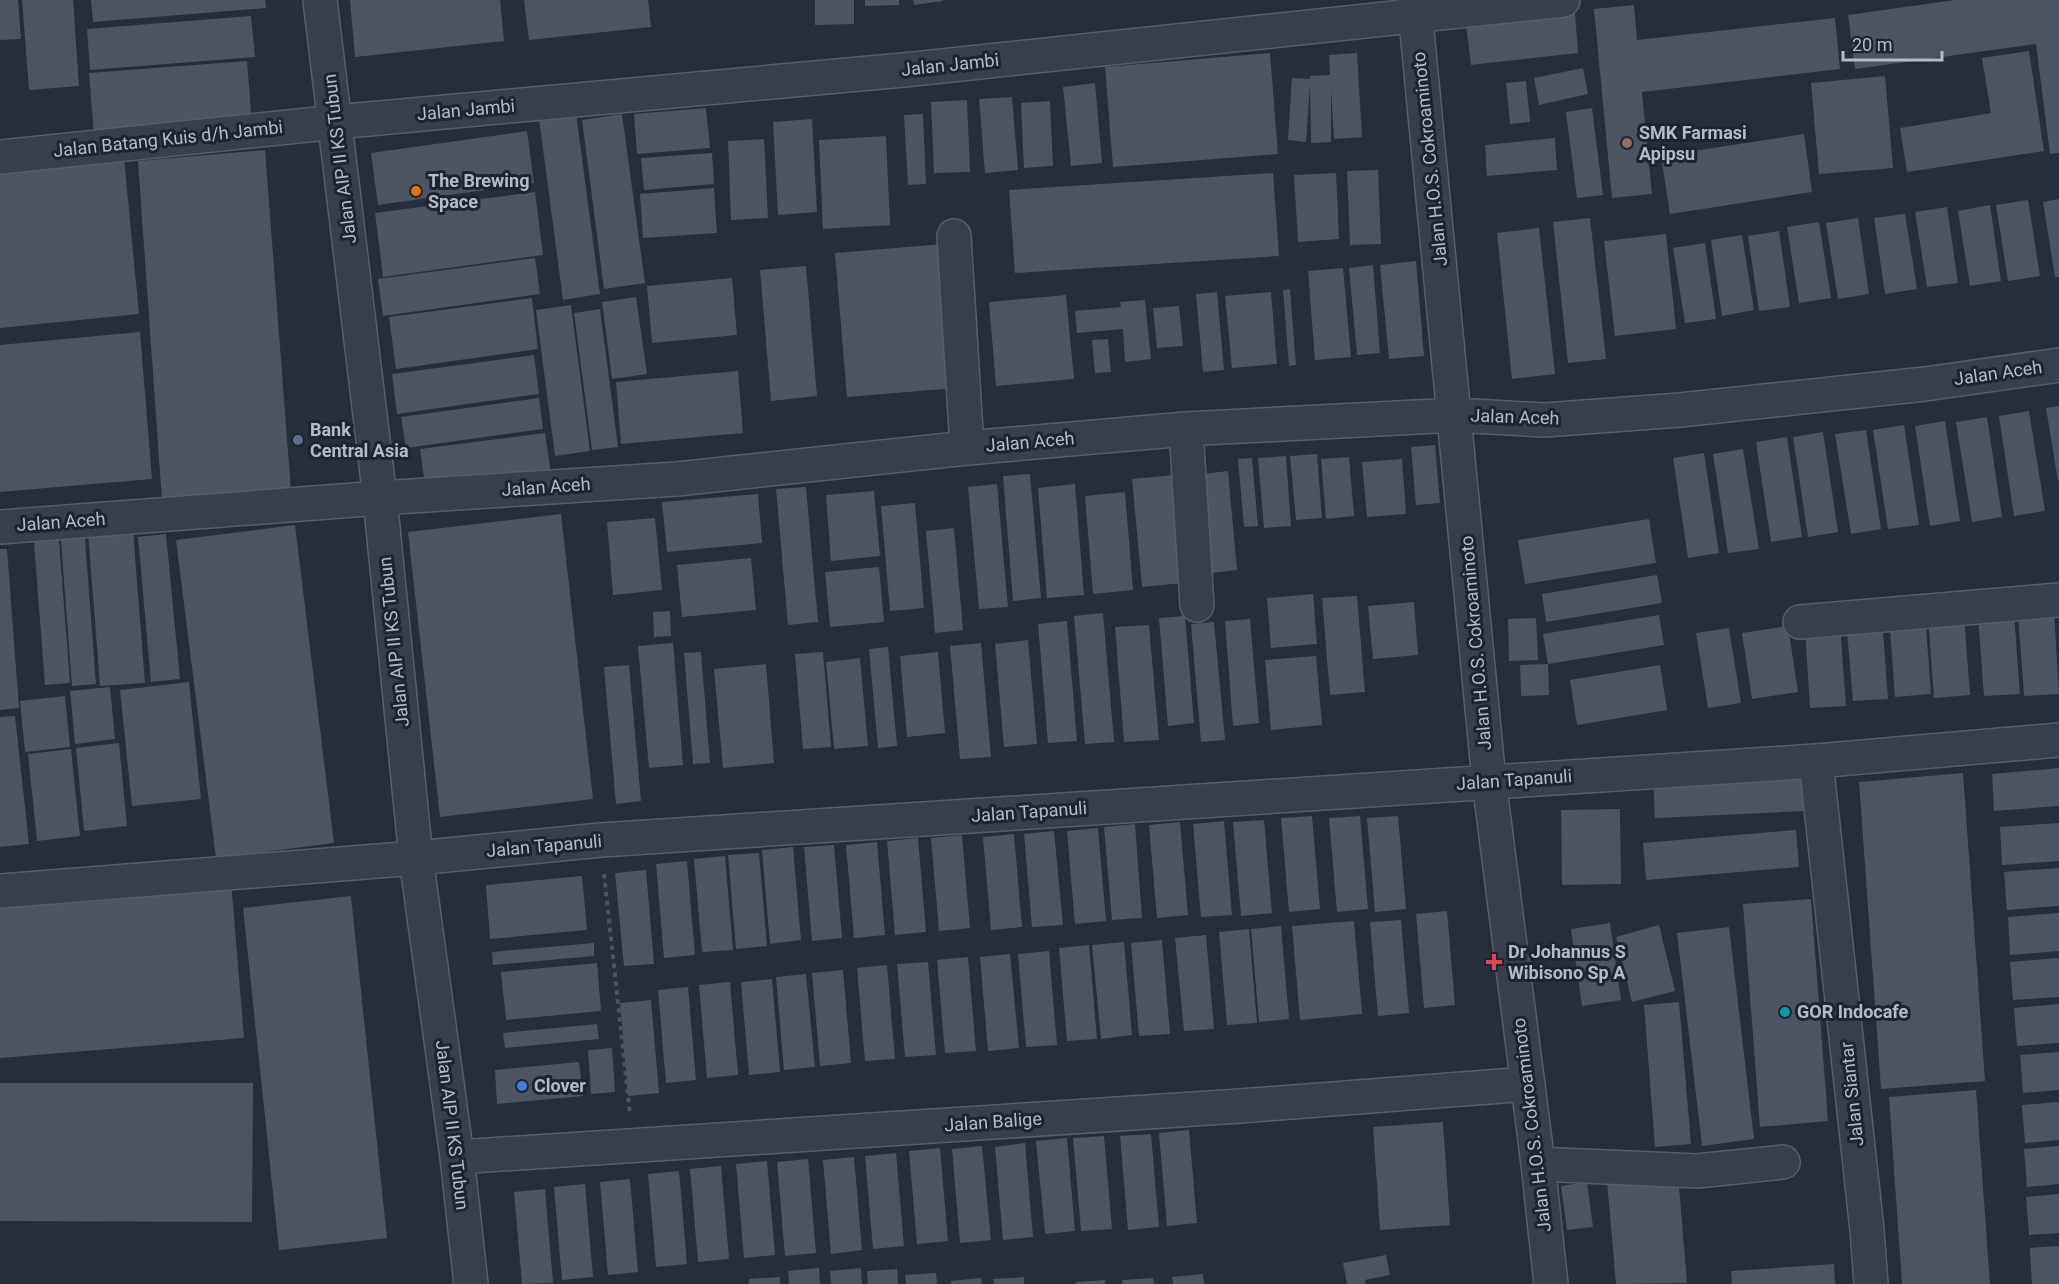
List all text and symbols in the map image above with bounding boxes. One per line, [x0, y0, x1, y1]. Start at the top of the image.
scale bar [1843, 24, 1942, 62]
text: 20 m [1852, 34, 1892, 55]
street label: Jalan Jambi [900, 49, 1000, 80]
street label: Jalan H.O.S. Cokroaminoto [1408, 51, 1451, 267]
street label: Jalan AIP II KS Tubun [319, 73, 360, 245]
street label: Jalan Jambi [416, 95, 516, 124]
street label: Jalan Batang Kuis d/h Jambi [52, 116, 284, 161]
place label: SMK Farmasi Apipsu [1639, 122, 1747, 164]
marker: SMK Farmasi Apipsu [1620, 136, 1634, 150]
place label: The Brewing Space [428, 170, 529, 212]
marker: The Brewing Space [409, 184, 423, 198]
street label: Jalan Aceh [1952, 356, 2043, 389]
street label: Jalan Aceh [1470, 404, 1560, 429]
place label: Bank Central Asia [310, 419, 409, 461]
street label: Jalan Aceh [985, 427, 1075, 456]
marker: Bank Central Asia [291, 433, 305, 447]
street label: Jalan Aceh [501, 473, 591, 500]
street label: Jalan Aceh [16, 508, 106, 535]
street label: Jalan H.O.S. Cokroaminoto [1456, 535, 1495, 751]
street label: Jalan AIP II KS Tubun [374, 556, 413, 728]
street label: Jalan Tapanuli [1455, 765, 1573, 794]
street label: Jalan Tapanuli [970, 797, 1088, 826]
street label: Jalan Tapanuli [485, 830, 603, 861]
place label: Dr Johannus S Wibisono Sp A [1508, 941, 1626, 983]
marker: Dr Johannus S Wibisono Sp A [1485, 953, 1503, 971]
place label: GOR Indocafe [1797, 1001, 1909, 1022]
marker: GOR Indocafe [1778, 1005, 1792, 1019]
street label: Jalan H.O.S. Cokroaminoto [1508, 1017, 1555, 1233]
street label: Jalan AIP II KS Tubun [432, 1039, 473, 1211]
street label: Jalan Siantar [1836, 1041, 1867, 1147]
place label: Clover [534, 1075, 586, 1096]
marker: Clover [515, 1079, 529, 1093]
street label: Jalan Balige [943, 1108, 1042, 1135]

